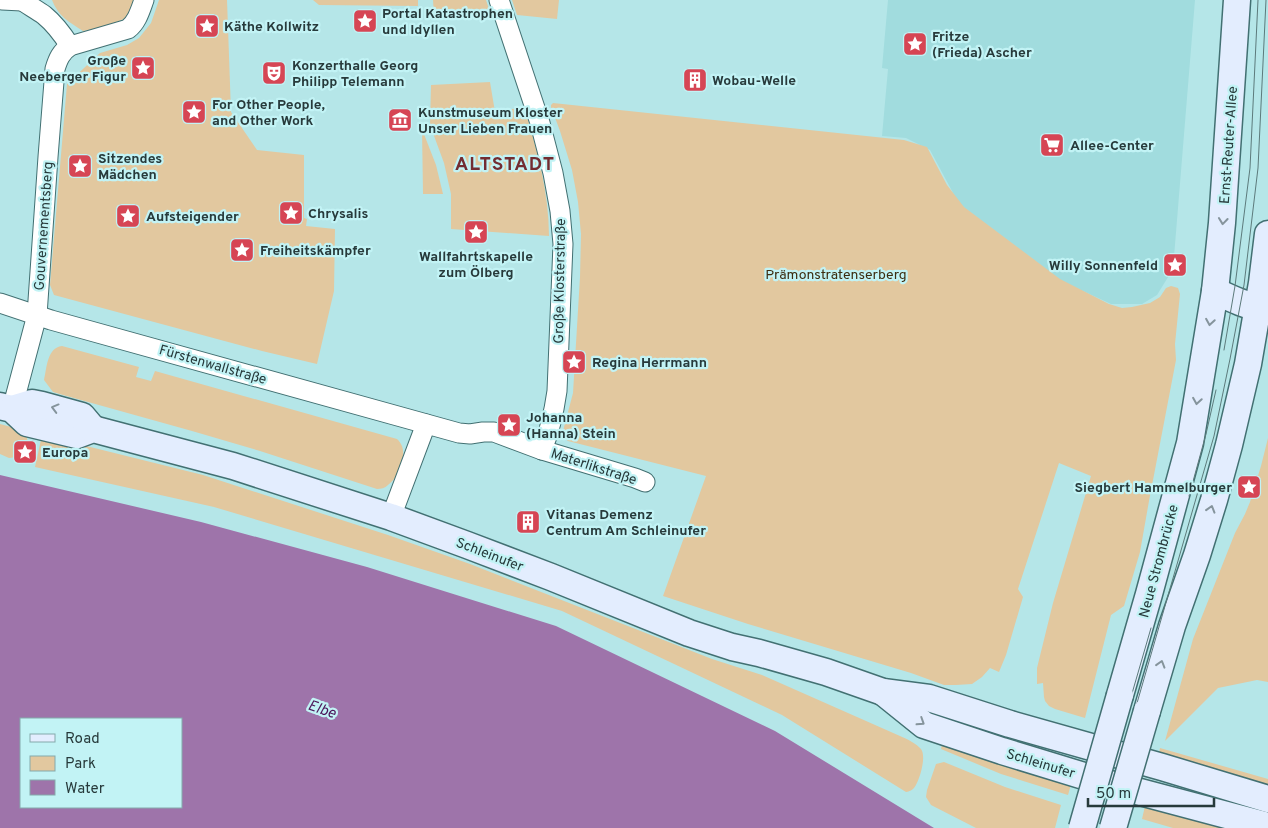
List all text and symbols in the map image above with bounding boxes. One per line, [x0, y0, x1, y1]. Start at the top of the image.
place label: Portal Katastrophen und Idyllen [382, 6, 513, 39]
place icon: Portal Katastrophen und Idyllen [352, 8, 378, 34]
place icon: Käthe Kollwitz [194, 13, 220, 39]
place label: Käthe Kollwitz [224, 19, 319, 36]
place label: Fritze (Frieda) Ascher [932, 29, 1032, 62]
place icon: Fritze (Frieda) Ascher [902, 31, 928, 57]
place label: Große Neeberger Figur [19, 53, 126, 86]
place icon: Große Neeberger Figur [130, 55, 156, 81]
place label: Konzerthalle Georg Philipp Telemann [292, 58, 418, 91]
theatre icon: Konzerthalle Georg Philipp Telemann [261, 60, 287, 86]
building icon: Wobau-Welle [682, 67, 708, 93]
place label: Wobau-Welle [712, 73, 796, 90]
street label: Ernst-Reuter-Allee [1217, 86, 1242, 205]
place label: For Other People, and Other Work [212, 97, 325, 130]
place icon: For Other People, and Other Work [181, 99, 207, 125]
place label: Kunstmuseum Kloster Unser Lieben Frauen [418, 105, 563, 138]
museum icon: Kunstmuseum Kloster Unser Lieben Frauen [387, 107, 413, 133]
supermarket icon: Allee-Center [1039, 132, 1065, 158]
place label: Allee-Center [1070, 138, 1154, 155]
place label: Sitzendes Mädchen [98, 151, 162, 184]
place icon: Sitzendes Mädchen [67, 153, 93, 179]
district label: ALTSTADT [455, 153, 555, 177]
street label: Gouvernementsberg [32, 161, 57, 291]
place icon: Chrysalis [278, 200, 304, 226]
place icon: Aufsteigender [115, 203, 141, 229]
place label: Chrysalis [308, 206, 369, 223]
place label: Aufsteigender [146, 209, 239, 226]
one-way arrow [1218, 217, 1229, 225]
street label: Große Klosterstraße [551, 218, 570, 344]
place icon: Wallfahrtskapelle zum Ölberg [463, 219, 489, 245]
place icon: Freiheitskämpfer [229, 237, 255, 263]
place label: Freiheitskämpfer [260, 243, 371, 260]
place label: Wallfahrtskapelle zum Ölberg [419, 249, 533, 282]
place icon: Willy Sonnenfeld [1162, 252, 1188, 278]
place label: Willy Sonnenfeld [1049, 258, 1158, 275]
park label: Prämonstratenserberg [765, 267, 907, 284]
one-way arrow [1205, 318, 1215, 326]
street label: Fürstenwallstraße [157, 342, 268, 389]
place icon: Regina Herrmann [561, 349, 587, 375]
place label: Regina Herrmann [592, 355, 707, 372]
one-way arrow [1192, 398, 1203, 406]
one-way arrow [52, 404, 60, 414]
place label: Johanna (Hanna) Stein [526, 410, 616, 443]
place icon: Johanna (Hanna) Stein [496, 412, 522, 438]
place icon: Europa [12, 439, 38, 465]
place label: Europa [42, 445, 88, 462]
street label: Materlikstraße [548, 446, 639, 489]
place icon: Siegbert Hammelburger [1236, 474, 1262, 500]
place label: Siegbert Hammelburger [1074, 480, 1232, 497]
street label: Neue Strombrücke [1136, 503, 1183, 620]
one-way arrow [1206, 505, 1216, 513]
place label: Vitanas Demenz Centrum Am Schleinufer [546, 507, 706, 540]
building icon: Vitanas Demenz Centrum Am Schleinufer [515, 509, 541, 535]
street label: Schleinufer [453, 535, 526, 576]
one-way arrow [1156, 661, 1166, 669]
water label: Elbe [305, 697, 338, 724]
one-way arrow [916, 716, 925, 725]
legend [20, 718, 182, 808]
text: Road [65, 730, 100, 749]
street label: Schleinufer [1004, 746, 1078, 783]
text: Park [65, 755, 96, 774]
scale bar [1088, 776, 1214, 808]
text: Water [65, 780, 105, 799]
text: 50 m [1096, 785, 1131, 804]

